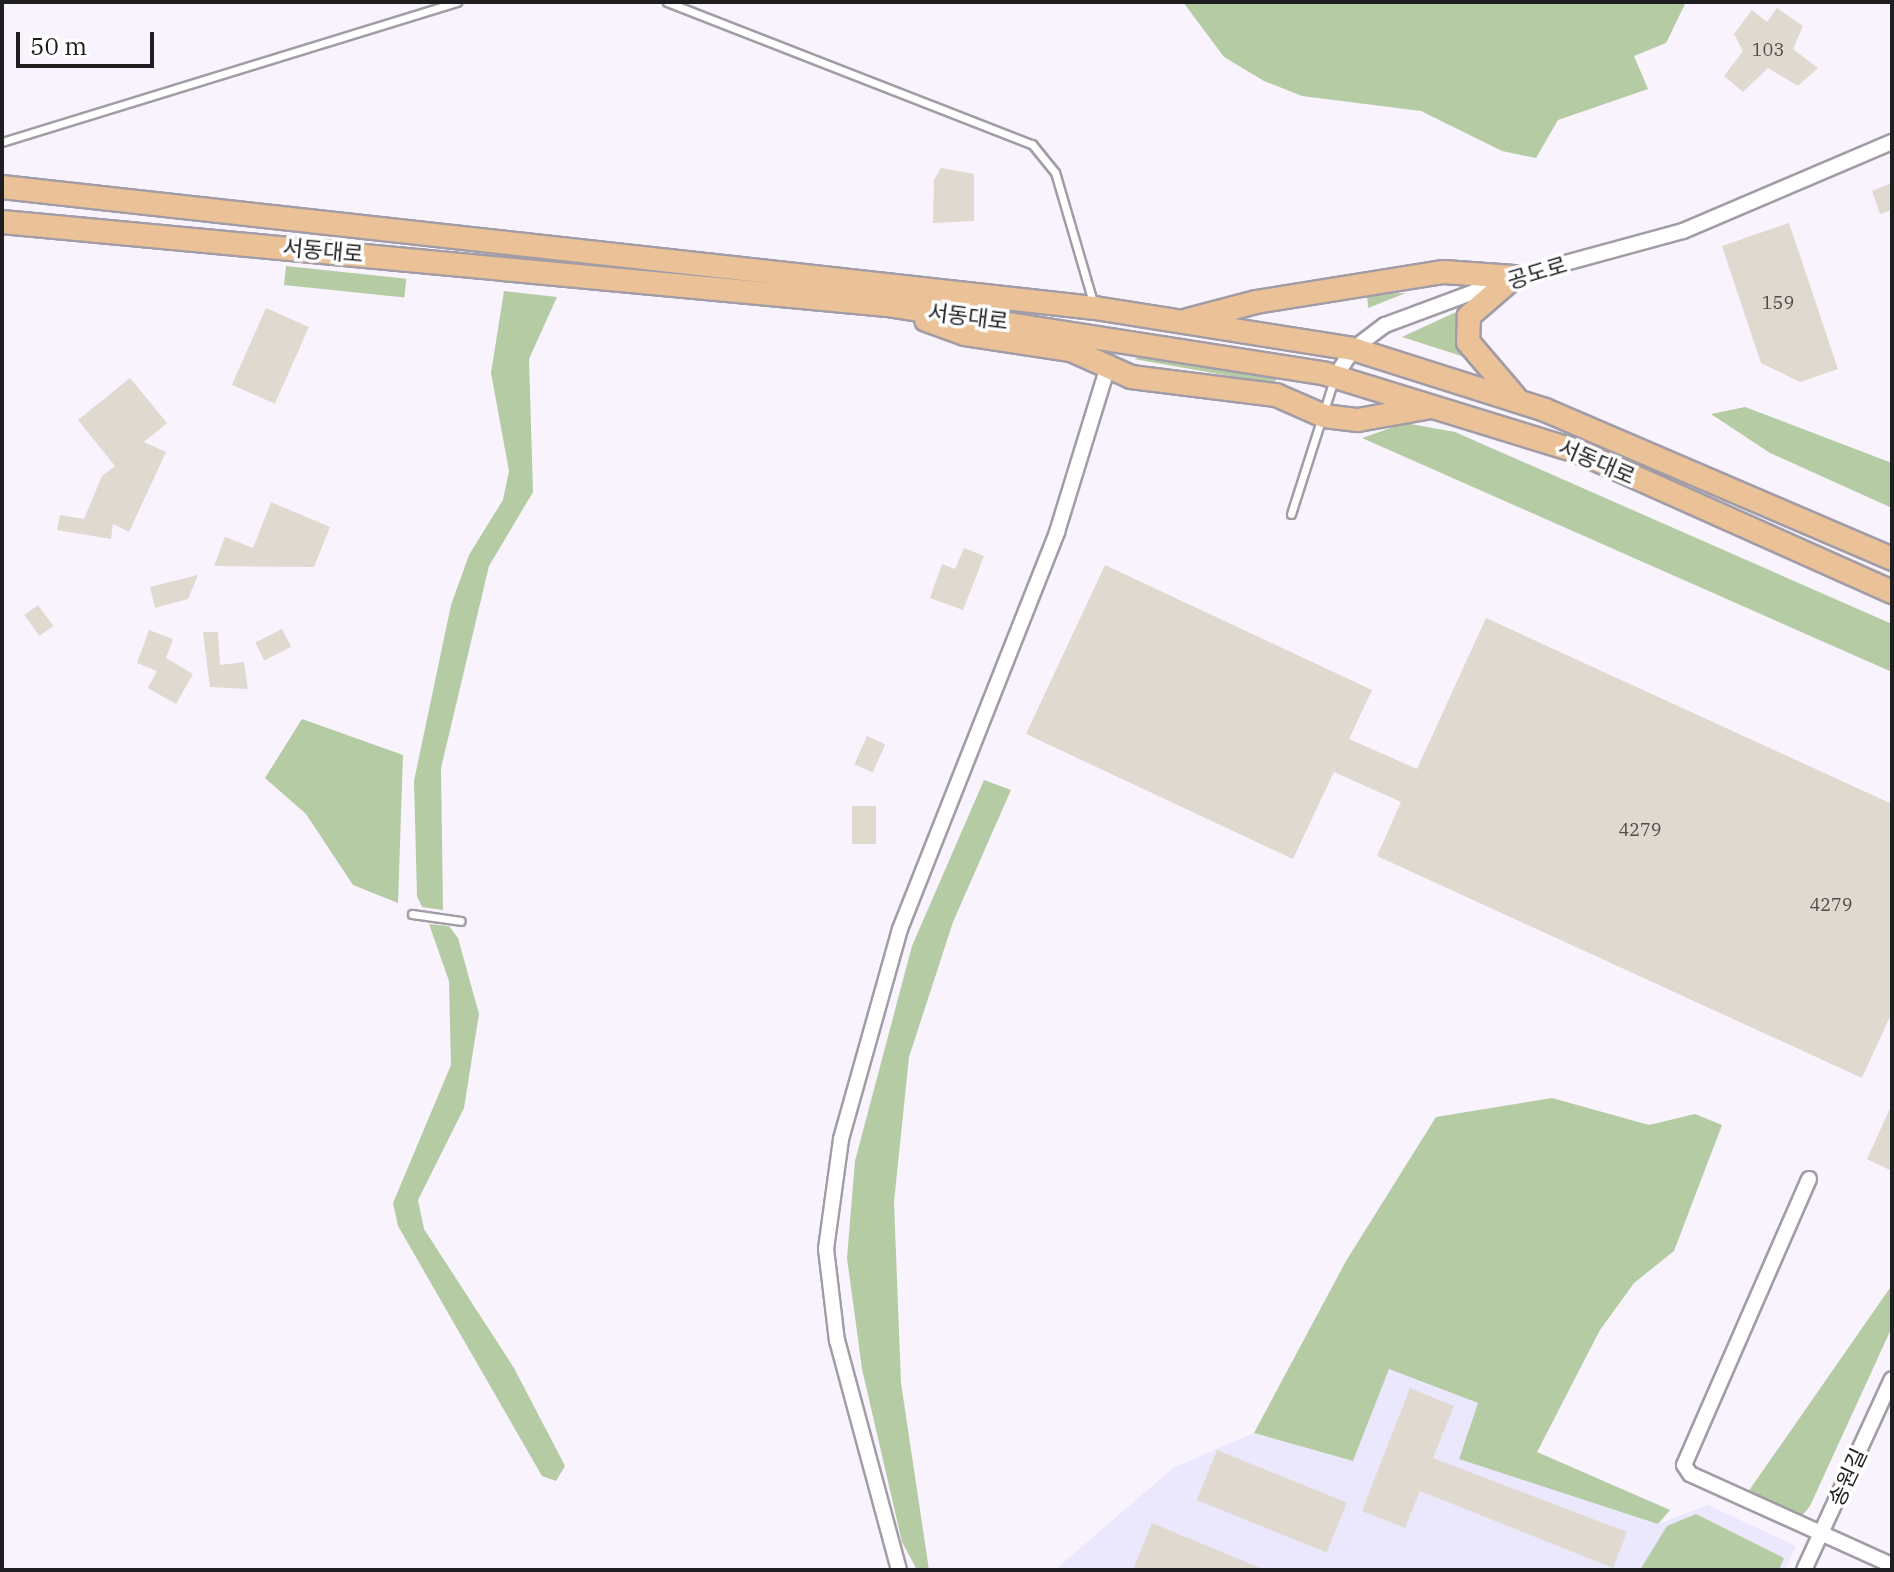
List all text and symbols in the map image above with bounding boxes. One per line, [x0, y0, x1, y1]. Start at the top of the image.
scale bar [20, 16, 158, 66]
text: 50 m [30, 30, 87, 62]
house number: 103 [1752, 39, 1784, 61]
street label: 서동대로 [282, 233, 364, 267]
street label: 공도로 [1504, 251, 1570, 293]
house number: 159 [1762, 292, 1794, 314]
street label: 서동대로 [926, 298, 1010, 334]
street label: 서동대로 [1555, 433, 1639, 489]
house number: 4279 [1618, 819, 1662, 841]
house number: 4279 [1809, 894, 1853, 916]
street label: 송원길 [1822, 1444, 1872, 1510]

